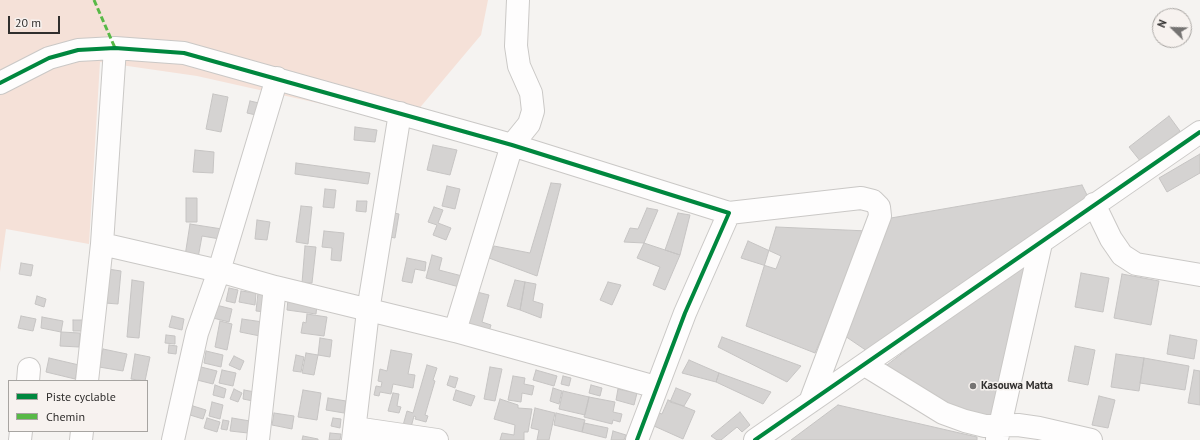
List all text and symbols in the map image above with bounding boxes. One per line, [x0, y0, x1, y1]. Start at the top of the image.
scale bar [10, 8, 62, 34]
north arrow [1152, 8, 1192, 48]
text: 20 m [15, 15, 41, 30]
text: N [1154, 18, 1170, 30]
place label: Kasouwa Matta [981, 379, 1053, 393]
legend [8, 380, 148, 432]
marker: Kasouwa Matta [968, 381, 978, 391]
text: Piste cyclable [46, 389, 116, 404]
text: Chemin [46, 409, 85, 424]

